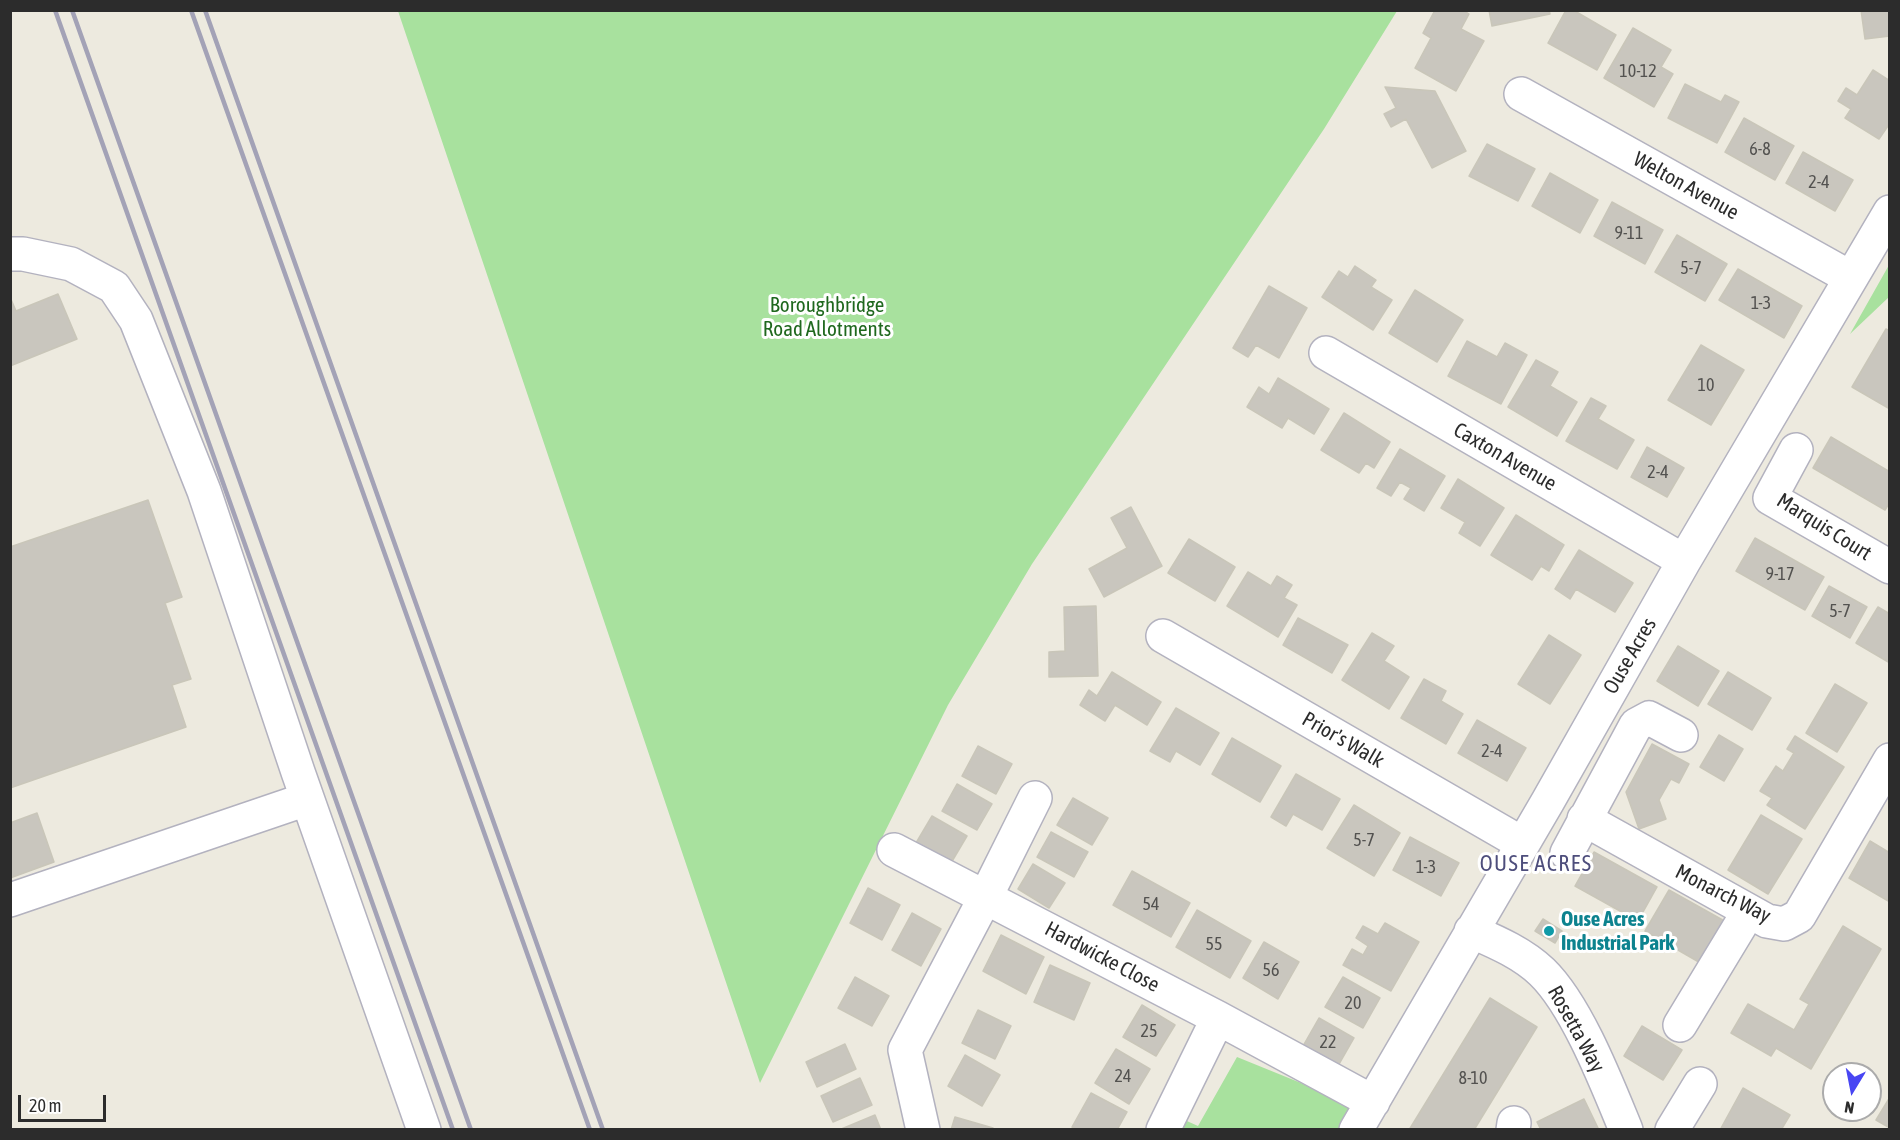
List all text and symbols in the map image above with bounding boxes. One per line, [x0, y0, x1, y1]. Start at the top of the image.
house number: 10-12 [1619, 60, 1657, 82]
house number: 6-8 [1749, 138, 1771, 160]
street label: Welton Avenue [1629, 147, 1743, 225]
house number: 2-4 [1808, 171, 1830, 193]
house number: 9-11 [1615, 222, 1643, 244]
house number: 5-7 [1680, 257, 1702, 279]
park label: Boroughbridge Road Allotments [763, 292, 891, 342]
house number: 1-3 [1751, 292, 1771, 314]
house number: 10 [1698, 374, 1714, 396]
street label: Caxton Avenue [1449, 417, 1561, 497]
house number: 2-4 [1647, 461, 1669, 483]
street label: Marquis Court [1772, 488, 1876, 566]
house number: 9-17 [1766, 563, 1794, 585]
house number: 5-7 [1829, 600, 1851, 622]
street label: Ouse Acres [1598, 614, 1662, 698]
street label: Prior's Walk [1298, 707, 1388, 773]
house number: 2-4 [1481, 740, 1503, 762]
house number: 5-7 [1353, 829, 1375, 851]
district label: OUSE ACRES [1480, 851, 1592, 877]
house number: 1-3 [1416, 856, 1436, 878]
street label: Monarch Way [1671, 859, 1775, 929]
house number: 54 [1143, 893, 1159, 915]
place label: Ouse Acres Industrial Park [1561, 906, 1674, 956]
street label: Hardwicke Close [1040, 916, 1164, 998]
marker: Ouse Acres Industrial Park [1542, 924, 1556, 938]
house number: 55 [1206, 933, 1222, 955]
house number: 56 [1263, 959, 1279, 981]
street label: Rosetta Way [1542, 981, 1610, 1077]
house number: 20 [1345, 992, 1361, 1014]
house number: 25 [1141, 1020, 1157, 1042]
house number: 22 [1320, 1031, 1336, 1053]
north arrow [1822, 1062, 1882, 1122]
house number: 24 [1115, 1065, 1131, 1087]
house number: 8-10 [1459, 1067, 1487, 1089]
scale bar [21, 1083, 110, 1121]
text: 20 m [29, 1095, 61, 1116]
text: N [1843, 1098, 1855, 1117]

